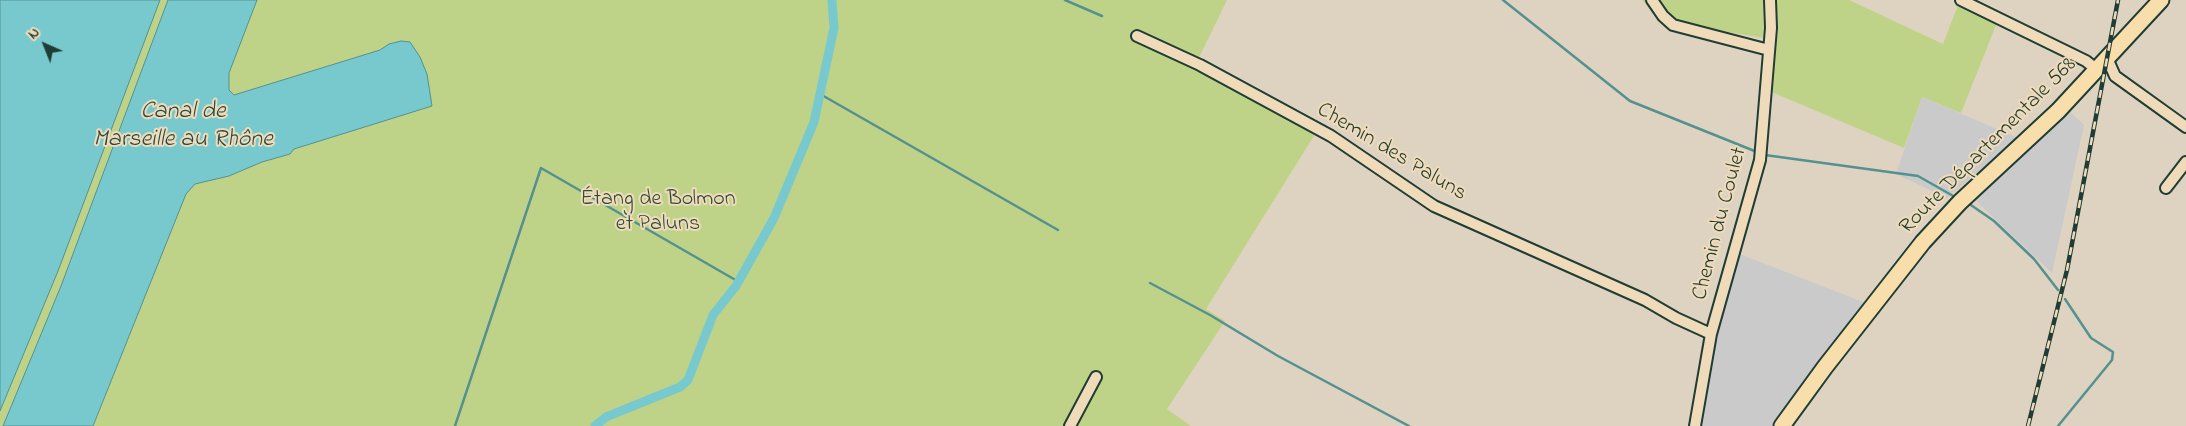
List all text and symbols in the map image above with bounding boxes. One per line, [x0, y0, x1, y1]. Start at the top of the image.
north arrow [20, 20, 70, 70]
text: N [24, 23, 45, 45]
street label: Route Départementale 568 [1895, 53, 2083, 241]
street label: Chemin des Paluns [1311, 98, 1471, 208]
water label: Canal de Marseille au Rhône [93, 99, 273, 155]
street label: Chemin du Coulet [1688, 145, 1754, 303]
park label: Étang de Bolmon et Paluns [580, 187, 736, 238]

